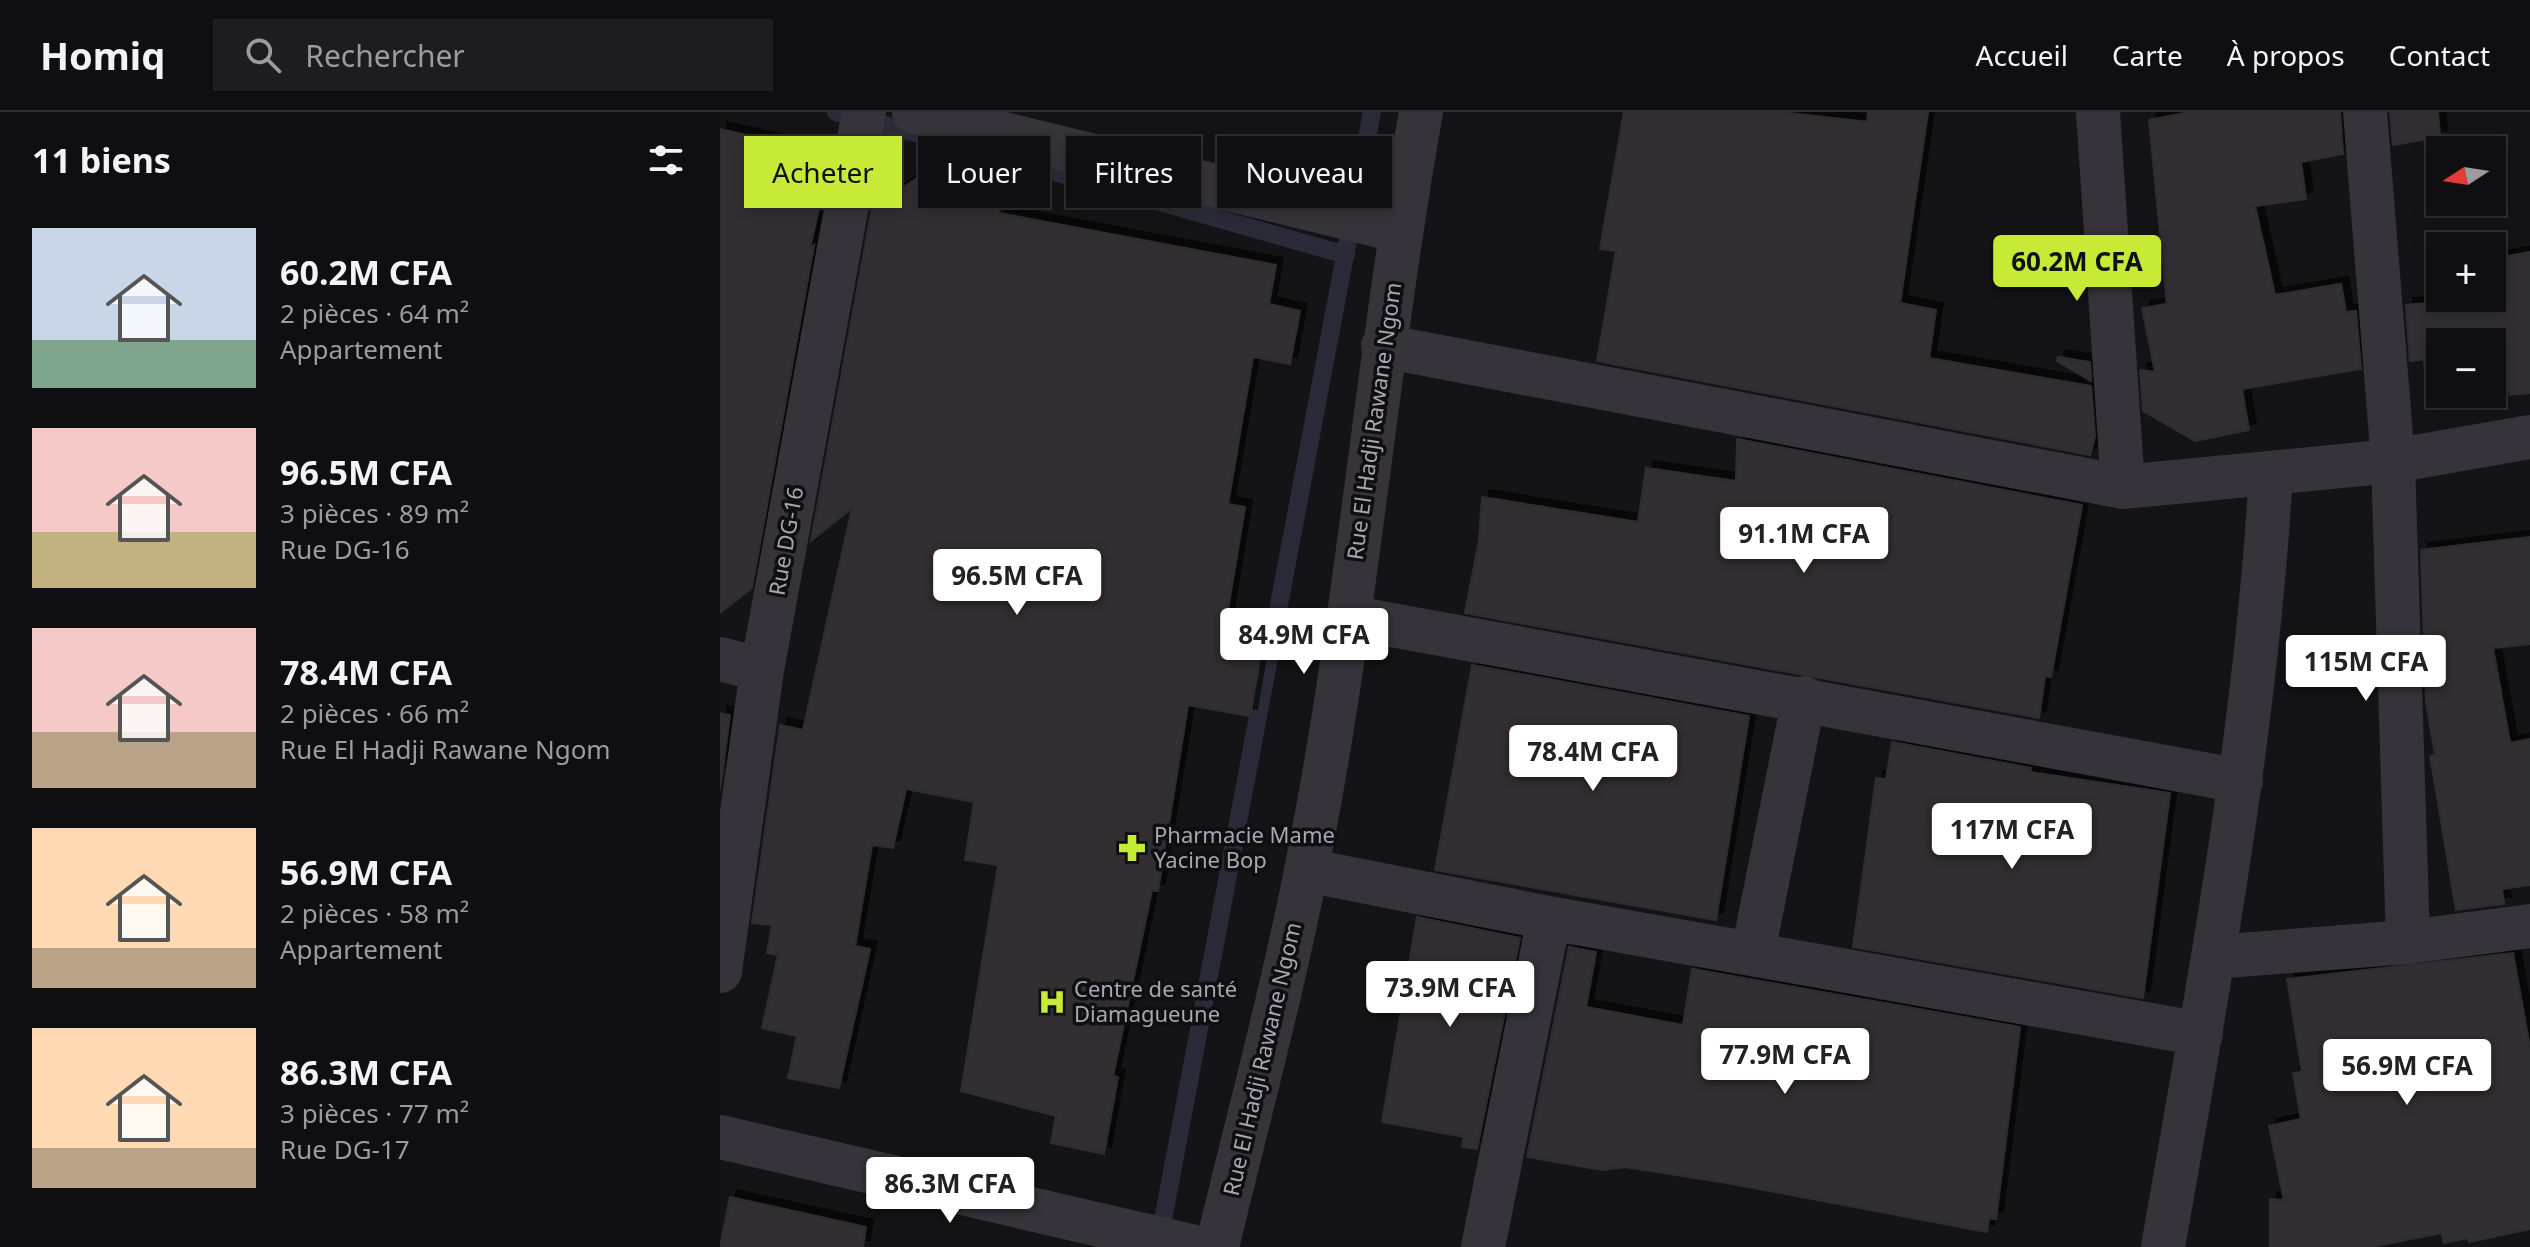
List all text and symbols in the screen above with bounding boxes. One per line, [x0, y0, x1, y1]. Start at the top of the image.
search box [213, 19, 773, 91]
text: Homiq [40, 29, 165, 81]
icon: search [241, 33, 285, 77]
text: Rechercher [305, 35, 465, 76]
text: Accueil [1976, 36, 2068, 74]
text: Carte [2112, 36, 2183, 74]
text: À propos [2227, 36, 2345, 74]
text: Contact [2389, 36, 2490, 74]
chip: Acheter [744, 136, 902, 208]
chip: Louer [918, 136, 1050, 208]
chip: Filtres [1066, 136, 1201, 208]
chip: Nouveau [1217, 136, 1392, 208]
north arrow [2426, 136, 2506, 216]
map controls [2426, 136, 2506, 408]
text: 11 biens [32, 137, 171, 183]
icon: filters [644, 138, 688, 182]
button: + [2426, 232, 2506, 312]
pin: 60.2M CFA [1985, 235, 2169, 303]
text: 60.2M CFA [2011, 243, 2143, 279]
text: 60.2M CFA [280, 249, 452, 295]
icon: home [96, 260, 192, 356]
street label: Rue El Hadji Rawane Ngom [1339, 280, 1407, 561]
text: 2 pièces · 64 m² [280, 295, 469, 331]
button: − [2426, 328, 2506, 408]
text: Appartement [280, 331, 442, 367]
text: 96.5M CFA [280, 449, 452, 495]
icon: home [96, 460, 192, 556]
street label: Rue DG-16 [761, 484, 809, 597]
text: 3 pièces · 89 m² [280, 495, 469, 531]
pin: 91.1M CFA [1712, 507, 1896, 575]
text: 91.1M CFA [1738, 515, 1870, 551]
text: Rue DG-16 [280, 531, 410, 567]
pin: 96.5M CFA [925, 549, 1109, 617]
text: 96.5M CFA [951, 557, 1083, 593]
pin: 84.9M CFA [1212, 608, 1396, 676]
text: 84.9M CFA [1238, 616, 1370, 652]
pin: 115M CFA [2283, 635, 2449, 703]
text: 115M CFA [2304, 643, 2428, 679]
text: 78.4M CFA [280, 649, 452, 695]
icon: home [96, 660, 192, 756]
text: 2 pièces · 66 m² [280, 695, 469, 731]
pin: 78.4M CFA [1501, 725, 1685, 793]
text: Rue El Hadji Rawane Ngom [280, 731, 611, 767]
text: 78.4M CFA [1527, 733, 1659, 769]
pin: 117M CFA [1929, 803, 2095, 871]
text: 117M CFA [1950, 811, 2074, 847]
place label: Pharmacie Mame Yacine Bop [1154, 819, 1335, 874]
pharmacy icon: Pharmacie Mame Yacine Bop [1117, 833, 1147, 863]
text: 56.9M CFA [280, 849, 452, 895]
icon: home [96, 860, 192, 956]
text: 2 pièces · 58 m² [280, 895, 469, 931]
street label: Rue El Hadji Rawane Ngom [1215, 919, 1307, 1198]
text: Appartement [280, 931, 442, 967]
pin: 73.9M CFA [1358, 961, 1542, 1029]
text: 73.9M CFA [1384, 969, 1516, 1005]
place label: Centre de santé Diamagueune [1074, 973, 1237, 1028]
hospital icon: Centre de santé Diamagueune [1037, 987, 1067, 1017]
pin: 77.9M CFA [1693, 1028, 1877, 1096]
text: 77.9M CFA [1719, 1036, 1851, 1072]
pin: 56.9M CFA [2315, 1039, 2499, 1107]
text: 56.9M CFA [2341, 1047, 2473, 1083]
text: 86.3M CFA [280, 1049, 452, 1095]
icon: home [96, 1060, 192, 1156]
text: 3 pièces · 77 m² [280, 1095, 469, 1131]
text: Rue DG-17 [280, 1131, 410, 1167]
pin: 86.3M CFA [858, 1157, 1042, 1225]
text: 86.3M CFA [884, 1165, 1016, 1201]

